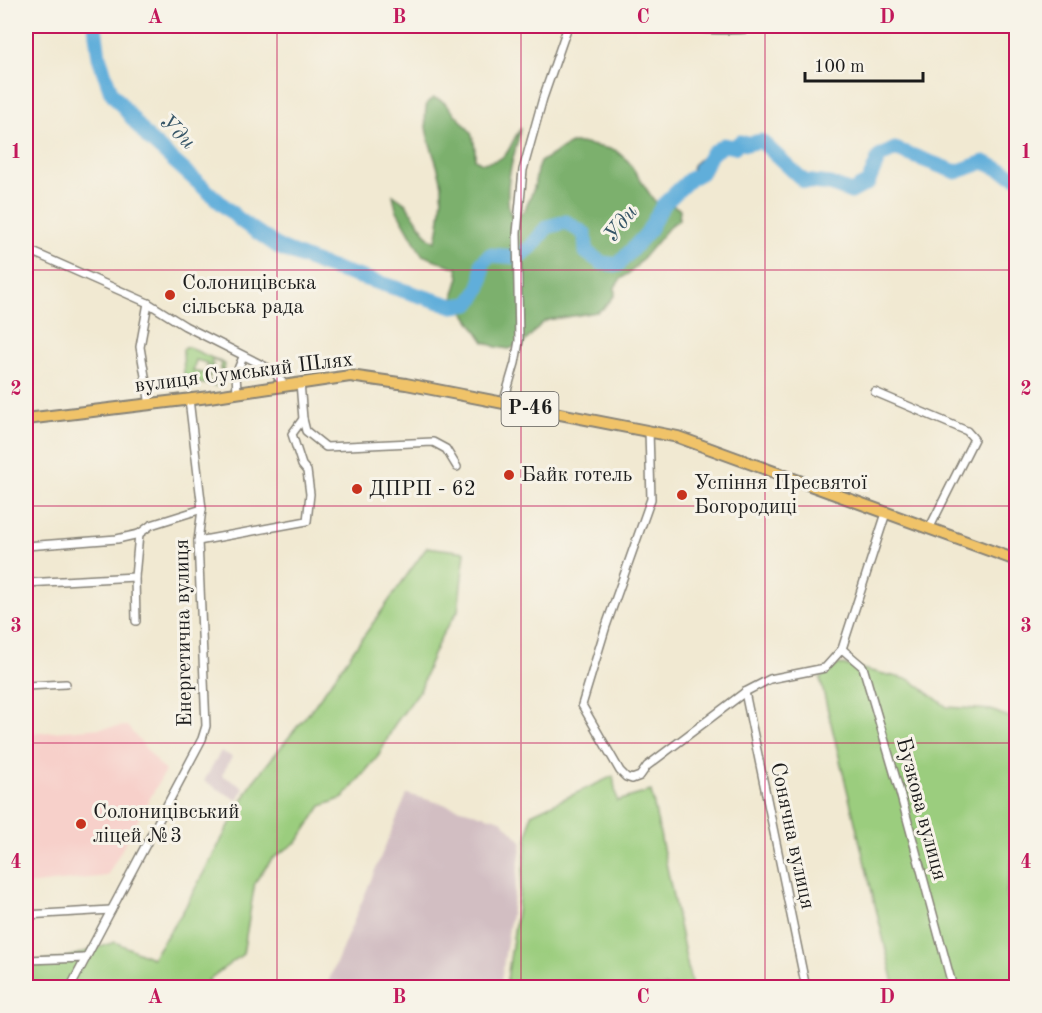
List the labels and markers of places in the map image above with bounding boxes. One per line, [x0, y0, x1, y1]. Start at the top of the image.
place label: Солоницівська сільська рада [182, 273, 316, 318]
marker: Солоницівська сільська рада [163, 288, 177, 302]
place label: Байк готель [521, 465, 633, 486]
marker: Байк готель [502, 468, 516, 482]
place label: Успіння Пресвятої Богородиці [694, 473, 867, 518]
place label: ДПРП - 62 [369, 479, 476, 500]
marker: ДПРП - 62 [350, 482, 364, 496]
marker: Успіння Пресвятої Богородиці [675, 488, 689, 502]
place label: Солоницівський ліцей №3 [93, 802, 240, 847]
marker: Солоницівський ліцей №3 [74, 817, 88, 831]

